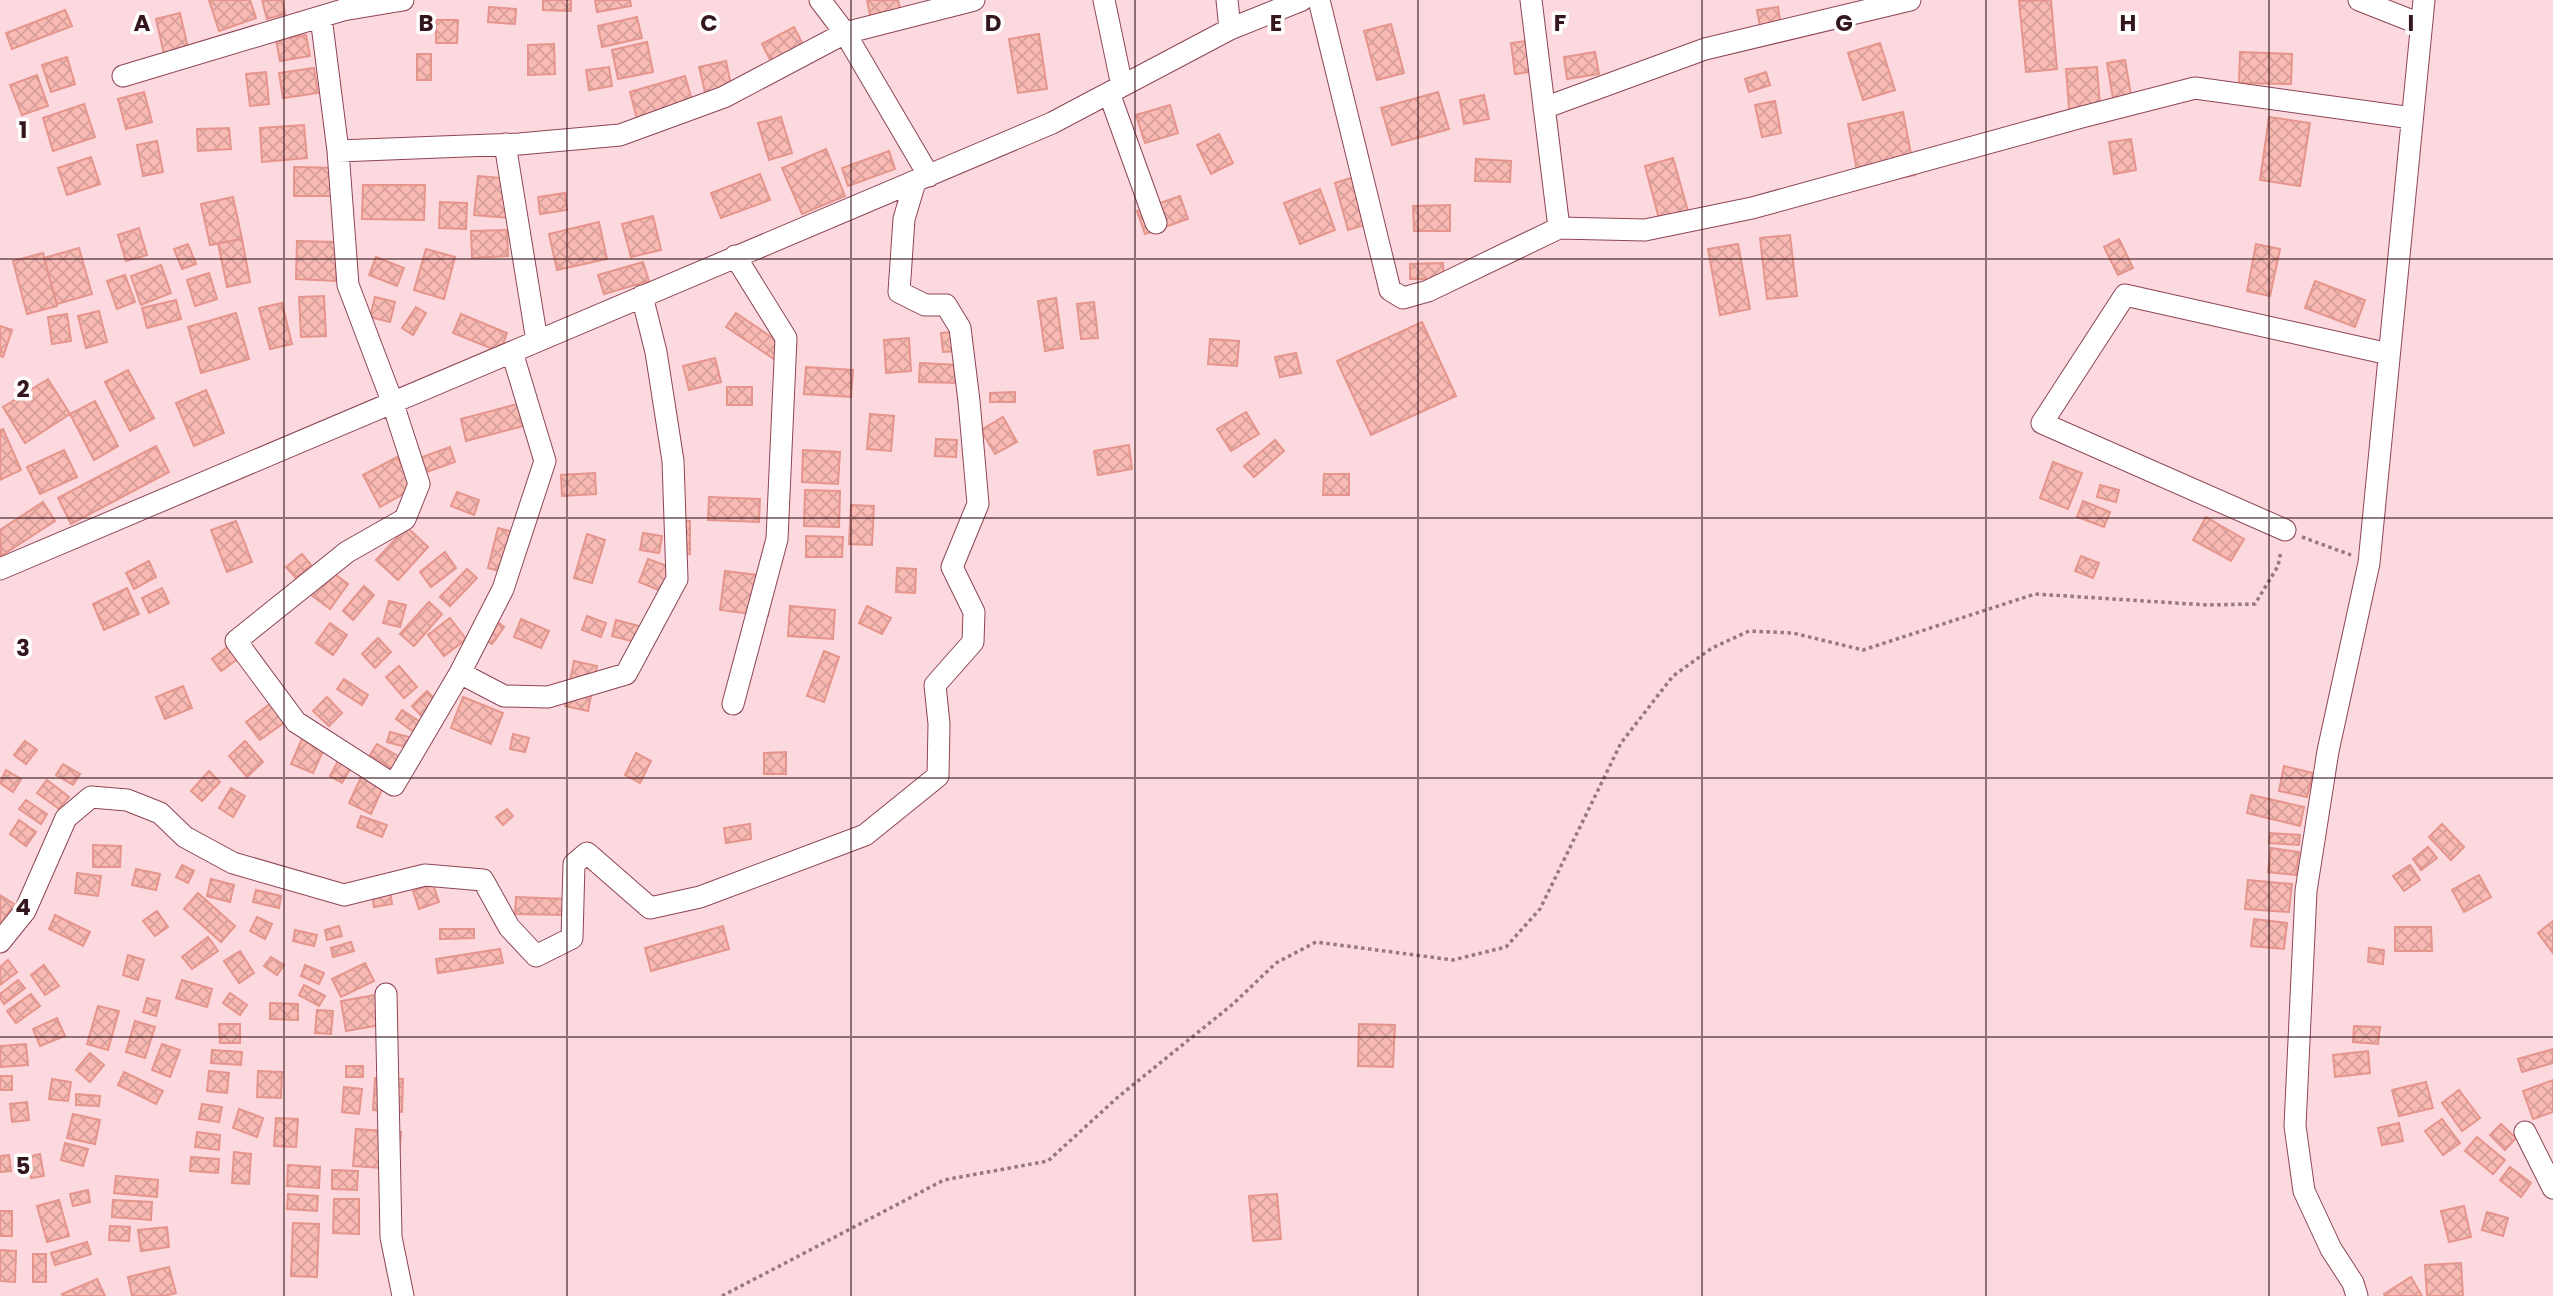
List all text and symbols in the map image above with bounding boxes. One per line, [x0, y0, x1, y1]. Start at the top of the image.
text: A [134, 7, 151, 39]
text: B [418, 7, 434, 39]
text: C [700, 7, 718, 39]
text: D [985, 7, 1001, 39]
text: E [1270, 7, 1282, 39]
text: F [1554, 7, 1566, 39]
text: G [1835, 7, 1853, 39]
text: H [2120, 7, 2136, 39]
text: I [2408, 7, 2414, 39]
text: 1 [19, 114, 27, 146]
text: 2 [16, 373, 30, 405]
text: 3 [16, 632, 30, 664]
text: 4 [15, 891, 31, 923]
text: 5 [16, 1150, 30, 1182]

